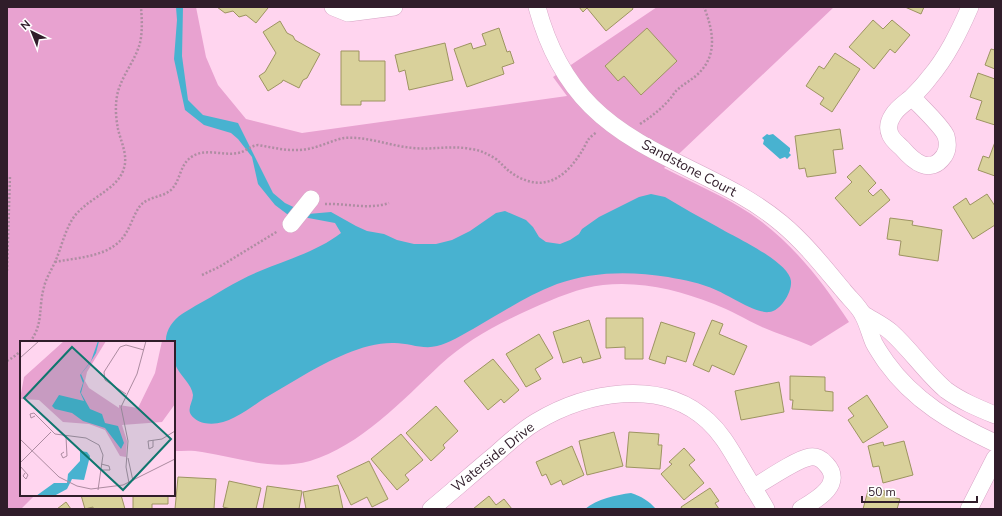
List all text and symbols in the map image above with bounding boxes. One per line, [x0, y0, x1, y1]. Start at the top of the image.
north arrow [12, 12, 52, 52]
text: N [17, 17, 34, 33]
street label: Sandstone Court [638, 135, 740, 201]
inset map [20, 341, 175, 496]
street label: Waterside Drive [448, 418, 538, 496]
scale bar [862, 478, 977, 504]
text: 50 m [868, 484, 896, 500]

